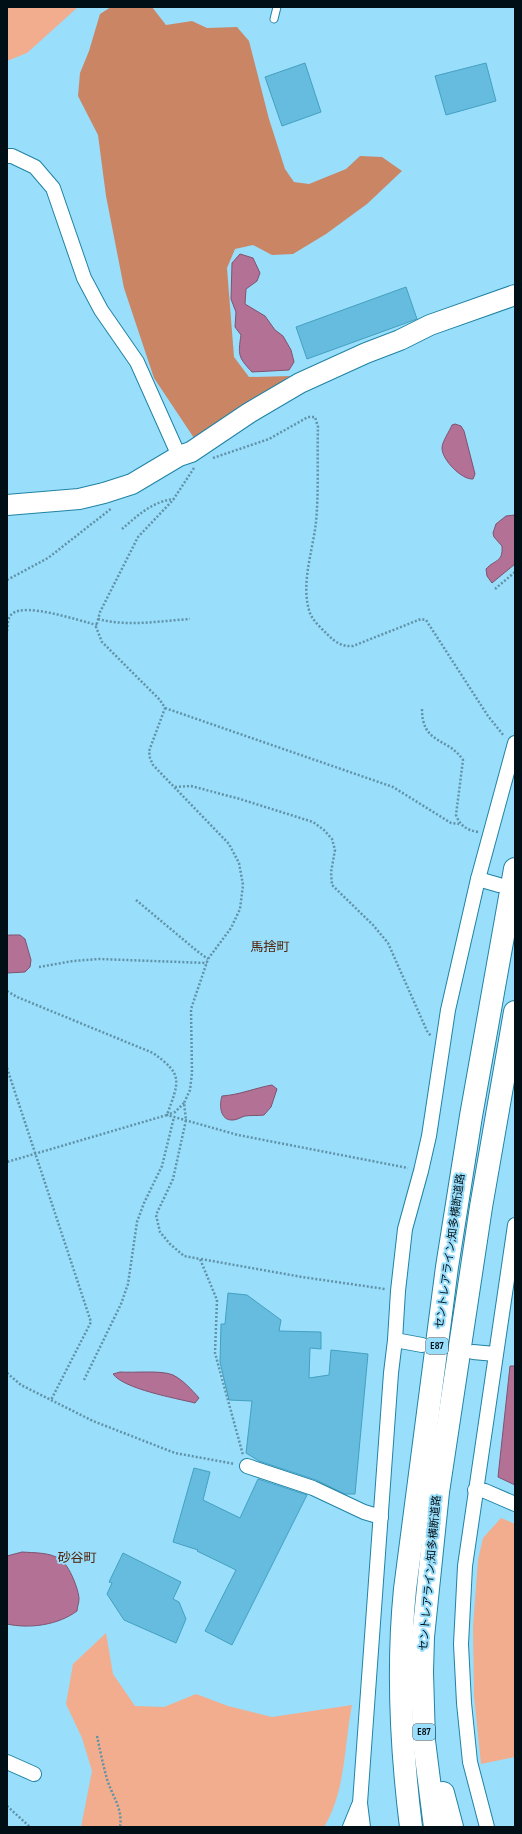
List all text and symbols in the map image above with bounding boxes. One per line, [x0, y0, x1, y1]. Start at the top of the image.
district label: 馬捨町 [250, 939, 290, 955]
street label: セントレアライン;知多横断道路 [433, 1173, 467, 1329]
road number: E87 [426, 1338, 448, 1354]
street label: セントレアライン;知多横断道路 [417, 1495, 443, 1651]
district label: 砂谷町 [57, 1550, 97, 1566]
road number: E87 [413, 1724, 435, 1740]

